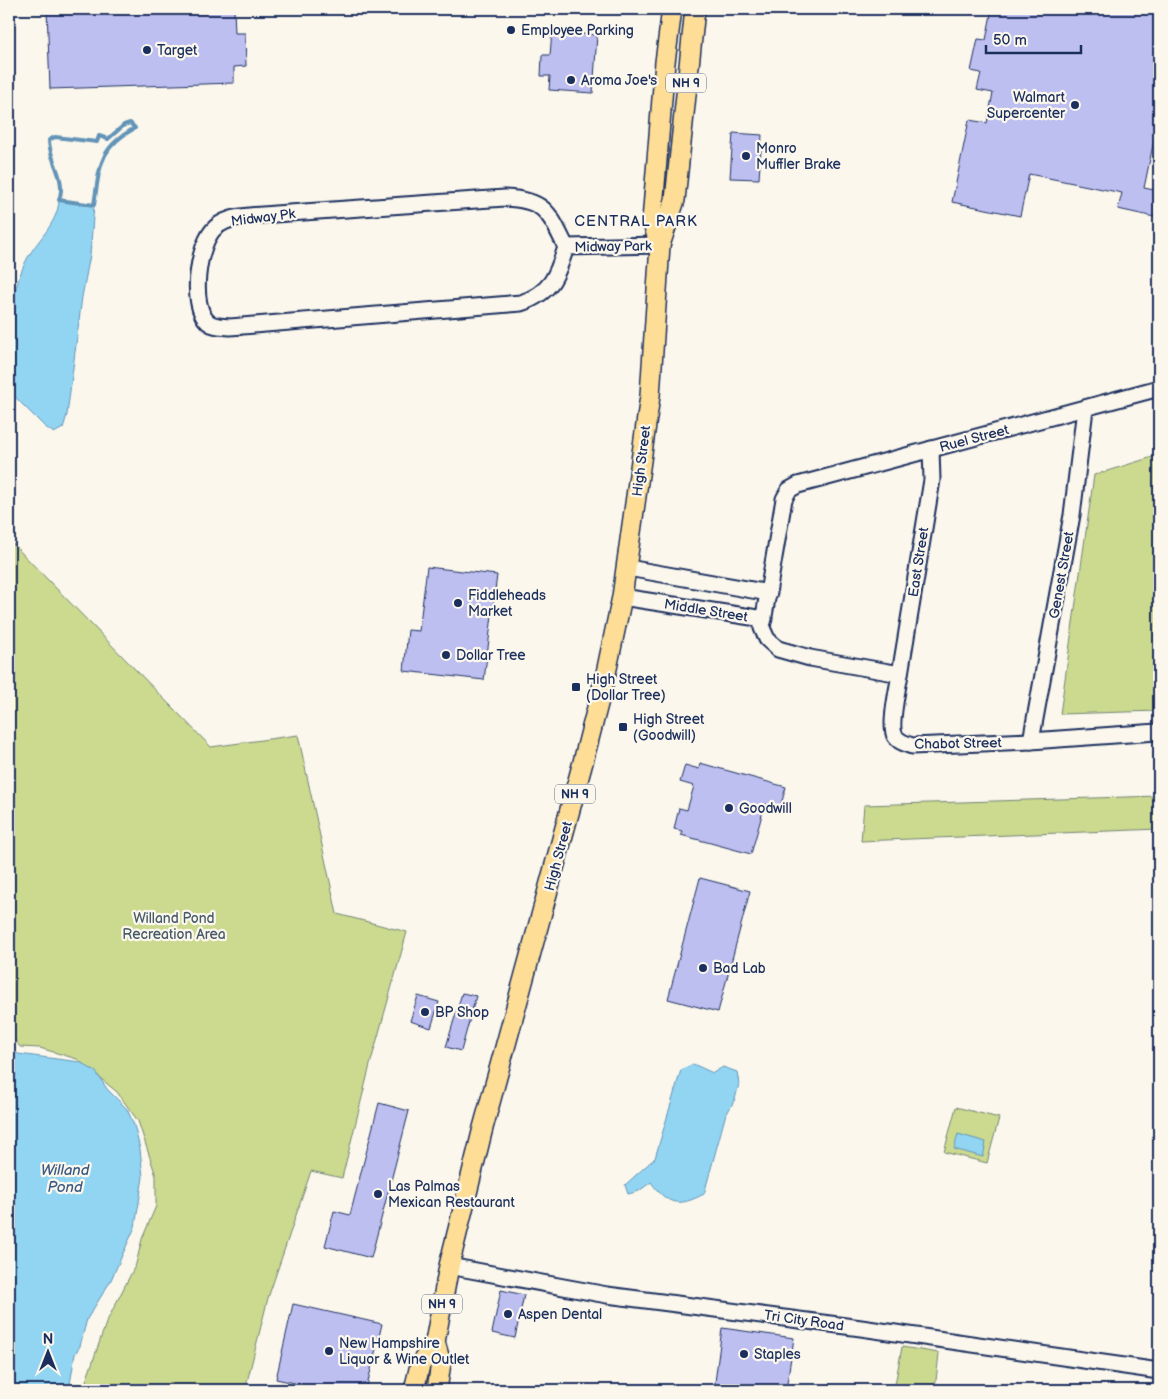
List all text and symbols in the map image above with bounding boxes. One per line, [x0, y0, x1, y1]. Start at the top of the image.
place label: Employee Parking [521, 22, 634, 39]
scale bar [986, 22, 1080, 54]
marker: Employee Parking [505, 24, 517, 36]
text: 50 m [993, 31, 1027, 50]
place label: Target [157, 42, 198, 59]
marker: Target [141, 44, 153, 56]
place label: Aroma Joe's [581, 72, 657, 89]
marker: Aroma Joe's [565, 74, 577, 86]
road number: NH 9 [666, 74, 706, 92]
place label: Walmart Supercenter [987, 89, 1066, 122]
marker: Walmart Supercenter [1069, 99, 1081, 111]
place label: Monro Muffler Brake [756, 140, 841, 173]
marker: Monro Muffler Brake [740, 150, 752, 162]
street label: Midway Pk [230, 205, 296, 230]
district label: CENTRAL PARK [574, 212, 698, 231]
street label: Midway Park [574, 237, 652, 256]
street label: Ruel Street [938, 421, 1011, 456]
street label: High Street [629, 424, 654, 497]
street label: East Street [905, 525, 932, 598]
street label: Genest Street [1045, 530, 1078, 620]
place label: Fiddleheads Market [468, 587, 546, 620]
street label: Middle Street [663, 595, 750, 626]
marker: Fiddleheads Market [452, 597, 464, 609]
place label: Dollar Tree [456, 647, 526, 664]
marker: Dollar Tree [440, 649, 452, 661]
place label: High Street (Dollar Tree) [586, 671, 666, 704]
marker: High Street (Dollar Tree) [570, 681, 582, 693]
place label: High Street (Goodwill) [633, 711, 705, 744]
marker: High Street (Goodwill) [617, 721, 629, 733]
street label: Chabot Street [914, 734, 1003, 753]
road number: NH 9 [555, 784, 595, 804]
place label: Goodwill [739, 800, 792, 817]
marker: Goodwill [723, 802, 735, 814]
street label: High Street [541, 819, 576, 893]
park label: Willand Pond Recreation Area [122, 910, 226, 943]
place label: Bad Lab [713, 960, 766, 977]
marker: Bad Lab [697, 962, 709, 974]
place label: BP Shop [435, 1004, 489, 1021]
marker: BP Shop [419, 1006, 431, 1018]
water label: Willand Pond [41, 1161, 90, 1197]
place label: Las Palmas Mexican Restaurant [388, 1178, 515, 1211]
marker: Las Palmas Mexican Restaurant [372, 1188, 384, 1200]
road number: NH 9 [422, 1295, 462, 1314]
place label: Aspen Dental [518, 1306, 602, 1323]
street label: Tri City Road [763, 1306, 845, 1335]
marker: Aspen Dental [502, 1308, 514, 1320]
north arrow [22, 1326, 72, 1376]
text: N [43, 1331, 53, 1348]
place label: New Hampshire Liquor & Wine Outlet [339, 1335, 470, 1368]
marker: New Hampshire Liquor & Wine Outlet [323, 1345, 335, 1357]
place label: Staples [754, 1346, 801, 1363]
marker: Staples [738, 1348, 750, 1360]

